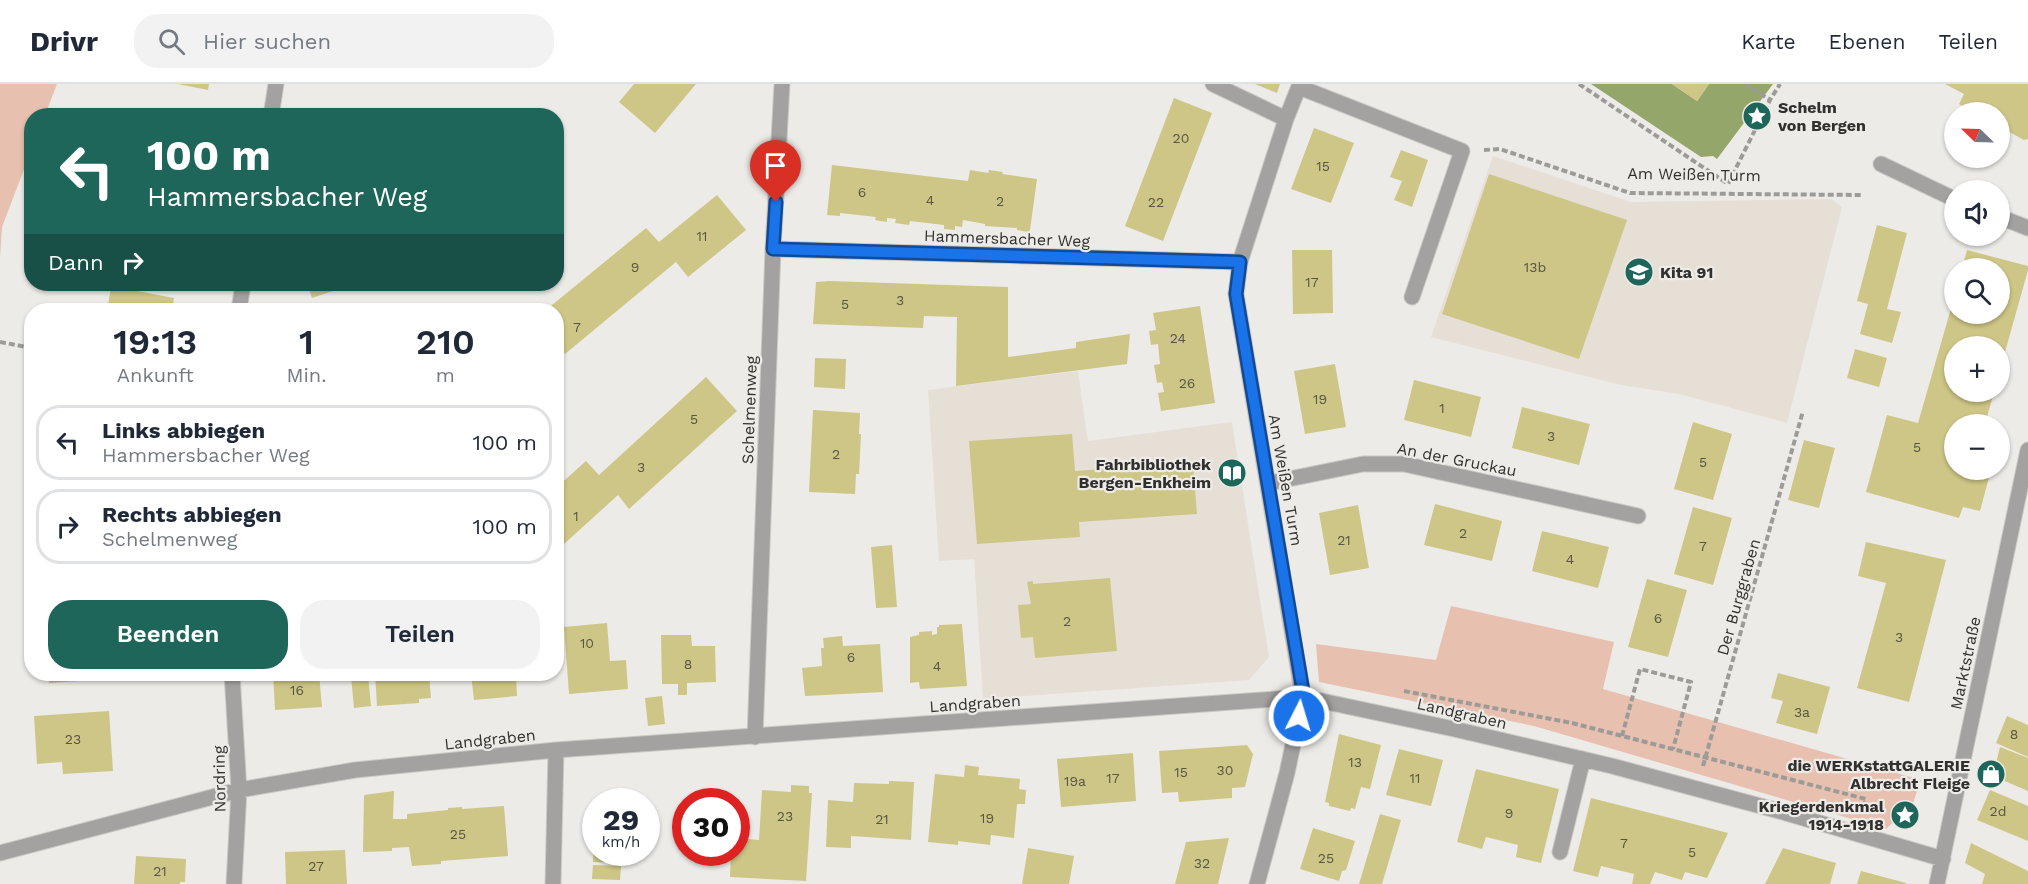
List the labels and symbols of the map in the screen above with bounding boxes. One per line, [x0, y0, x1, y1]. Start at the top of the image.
place label: Schelm von Bergen [1777, 98, 1866, 135]
place icon: Schelm von Bergen [1741, 100, 1773, 132]
north arrow [1944, 102, 2010, 168]
house number: 20 [1173, 130, 1189, 146]
pin [750, 140, 801, 202]
house number: 15 [1316, 158, 1330, 174]
street label: Am Weißen Turm [1627, 164, 1761, 185]
house number: 6 [858, 184, 866, 200]
house number: 4 [926, 192, 934, 208]
house number: 2 [996, 193, 1004, 209]
house number: 22 [1148, 194, 1164, 210]
street label: Hammersbacher Weg [924, 226, 1091, 251]
house number: 11 [697, 228, 707, 244]
school or university icon: Kita 91 [1623, 256, 1655, 288]
house number: 9 [631, 259, 639, 275]
house number: 13b [1524, 259, 1546, 275]
place label: Kita 91 [1660, 263, 1713, 282]
house number: 17 [1305, 274, 1319, 290]
house number: 3 [896, 292, 904, 308]
house number: 5 [841, 296, 849, 312]
house number: 7 [573, 319, 581, 335]
house number: 24 [1170, 330, 1186, 346]
street label: Schelmenweg [738, 355, 761, 465]
house number: 26 [1179, 375, 1195, 391]
house number: 19 [1313, 391, 1327, 407]
house number: 1 [1439, 400, 1445, 416]
house number: 5 [690, 411, 698, 427]
street label: Am Weißen Turm [1265, 413, 1306, 547]
house number: 3 [1547, 428, 1555, 444]
street label: An der Gruckau [1395, 439, 1518, 480]
house number: 5 [1913, 439, 1921, 455]
house number: 2 [832, 446, 840, 462]
house number: 5 [1699, 454, 1707, 470]
place label: Fahrbibliothek Bergen-Enkheim [1079, 455, 1211, 492]
library icon: Fahrbibliothek Bergen-Enkheim [1216, 457, 1248, 489]
house number: 3 [637, 459, 645, 475]
house number: 1 [573, 508, 579, 524]
house number: 2 [1459, 525, 1467, 541]
house number: 21 [1337, 532, 1351, 548]
street label: Der Burggraben [1713, 537, 1764, 658]
house number: 7 [1699, 538, 1707, 554]
house number: 4 [1566, 551, 1574, 567]
house number: 6 [1654, 610, 1662, 626]
house number: 2 [1063, 613, 1071, 629]
street label: Marktstraße [1946, 615, 1985, 711]
house number: 3 [1895, 629, 1903, 645]
house number: 10 [580, 635, 594, 651]
house number: 6 [847, 649, 855, 665]
house number: 8 [684, 656, 692, 672]
house number: 4 [933, 658, 941, 674]
house number: 16 [290, 682, 304, 698]
position arrow [1267, 684, 1331, 748]
street label: Landgraben [929, 691, 1021, 716]
street label: Landgraben [1415, 694, 1509, 733]
house number: 3a [1794, 704, 1810, 720]
street label: Landgraben [444, 725, 537, 754]
house number: 8 [2010, 726, 2018, 742]
house number: 23 [65, 731, 81, 747]
street label: Nordring [209, 745, 230, 813]
house number: 13 [1348, 754, 1362, 770]
place label: die WERKstattGALERIE Albrecht Fleige [1787, 756, 1970, 793]
shop icon: die WERKstattGALERIE Albrecht Fleige [1975, 758, 2007, 790]
house number: 30 [1217, 762, 1233, 778]
house number: 15 [1174, 764, 1188, 780]
house number: 17 [1106, 770, 1120, 786]
house number: 11 [1410, 770, 1420, 786]
house number: 19a [1064, 773, 1086, 789]
speed limit sign: 30 [672, 788, 750, 866]
place label: Kriegerdenkmal 1914-1918 [1758, 797, 1885, 834]
place icon: Kriegerdenkmal 1914-1918 [1889, 799, 1921, 831]
house number: 2d [1990, 803, 2006, 819]
house number: 9 [1505, 805, 1513, 821]
house number: 23 [777, 808, 793, 824]
house number: 19 [980, 810, 994, 826]
house number: 21 [875, 811, 889, 827]
house number: 25 [450, 826, 466, 842]
house number: 7 [1620, 835, 1628, 851]
house number: 5 [1688, 844, 1696, 860]
house number: 25 [1318, 850, 1334, 866]
house number: 32 [1194, 855, 1210, 871]
house number: 27 [308, 858, 324, 874]
house number: 21 [153, 863, 167, 879]

